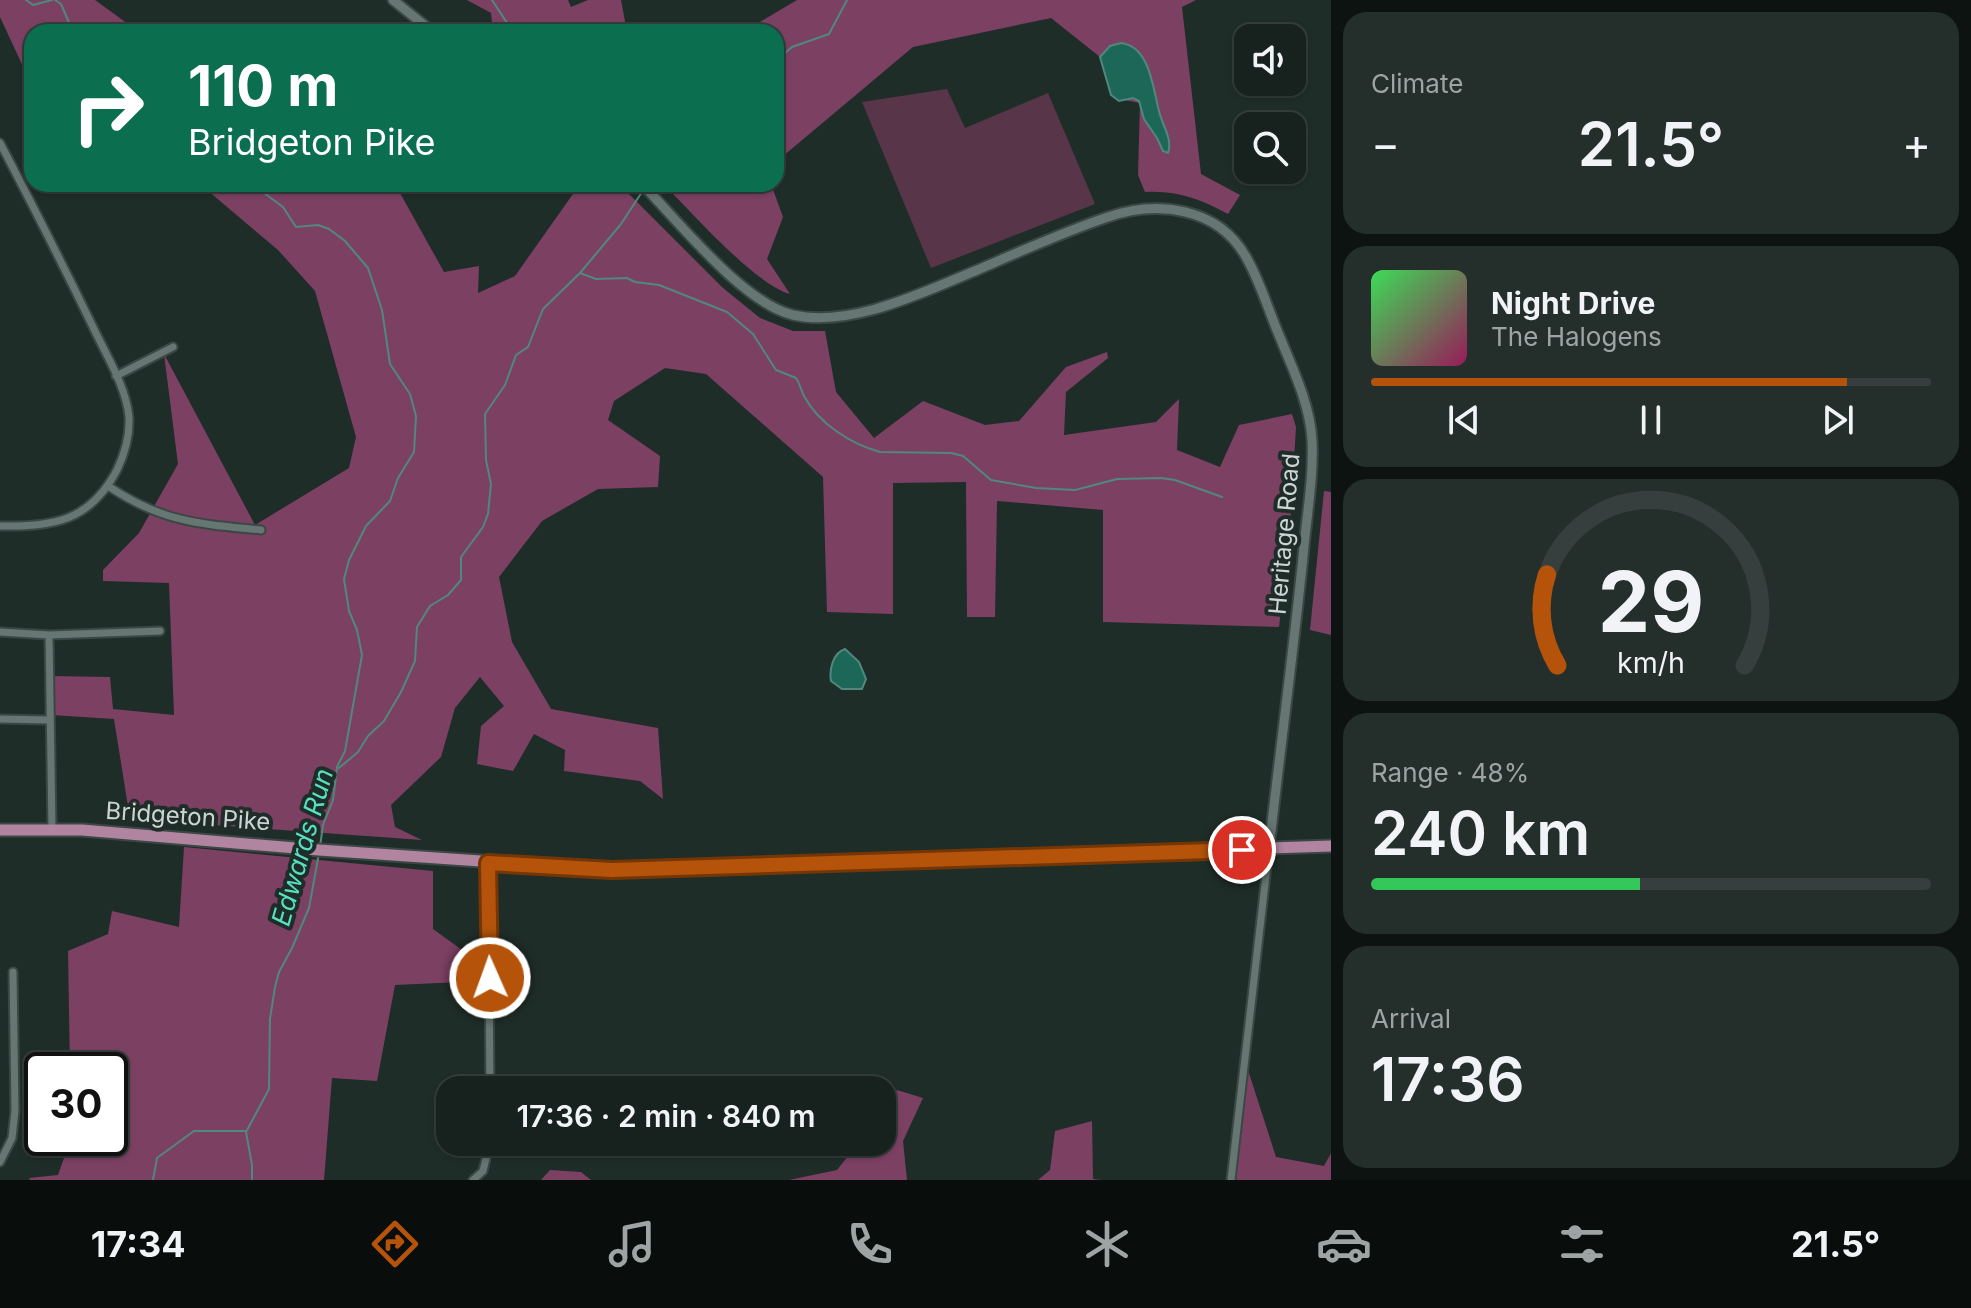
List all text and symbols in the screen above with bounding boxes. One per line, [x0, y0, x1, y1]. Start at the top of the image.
map controls [1234, 24, 1306, 184]
button: sound [1234, 24, 1306, 96]
text: 110 m [188, 52, 338, 120]
icon: right [56, 56, 160, 160]
text: Climate [1371, 68, 1463, 99]
text: 21.5° [1578, 108, 1724, 180]
button: search [1234, 112, 1306, 184]
text: − [1371, 117, 1400, 171]
text: + [1902, 117, 1931, 171]
text: Bridgeton Pike [188, 120, 436, 164]
text: Night Drive [1491, 285, 1655, 321]
text: The Halogens [1491, 321, 1662, 352]
icon: previous [1442, 398, 1486, 442]
icon: pause [1629, 398, 1673, 442]
icon: next [1816, 398, 1860, 442]
street label: Heritage Road [1263, 452, 1305, 616]
text: 29 [1598, 551, 1704, 652]
text: km/h [1617, 645, 1685, 680]
text: Range · 48% [1371, 757, 1529, 788]
water label: Edwards Run [265, 765, 339, 929]
street label: Bridgeton Pike [105, 796, 271, 836]
text: 240 km [1371, 797, 1590, 869]
pin [1208, 816, 1276, 884]
icon: arrive [1220, 828, 1264, 872]
position arrow [448, 936, 532, 1020]
text: Arrival [1371, 1003, 1451, 1034]
text: 17:36 [1371, 1043, 1525, 1115]
speed limit sign: 30 [24, 1052, 128, 1156]
text: 17:36 · 2 min · 840 m [516, 1098, 816, 1134]
icon: directions [367, 1216, 423, 1272]
icon: music [604, 1216, 660, 1272]
icon: phone [842, 1216, 898, 1272]
icon: climate [1079, 1216, 1135, 1272]
icon: car [1316, 1216, 1372, 1272]
icon: filters [1554, 1216, 1610, 1272]
text: 17:34 [91, 1222, 186, 1266]
text: 21.5° [1791, 1222, 1880, 1266]

